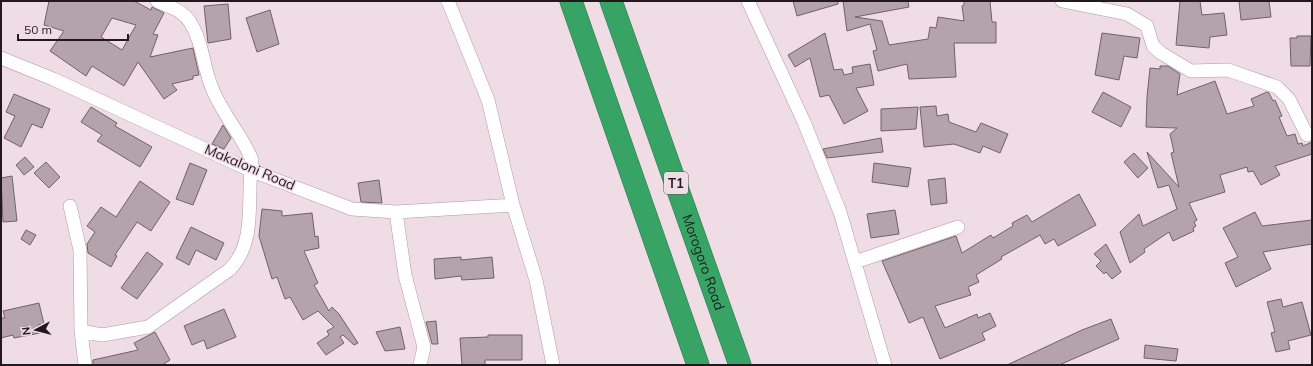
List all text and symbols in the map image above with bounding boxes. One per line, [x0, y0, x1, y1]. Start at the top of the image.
scale bar [18, 16, 128, 42]
text: 50 m [24, 22, 52, 37]
street label: Makaloni Road [202, 140, 298, 194]
road number: T1 [664, 172, 688, 194]
street label: Morogoro Road [678, 212, 729, 312]
north arrow [16, 310, 56, 350]
text: N [19, 326, 34, 336]

